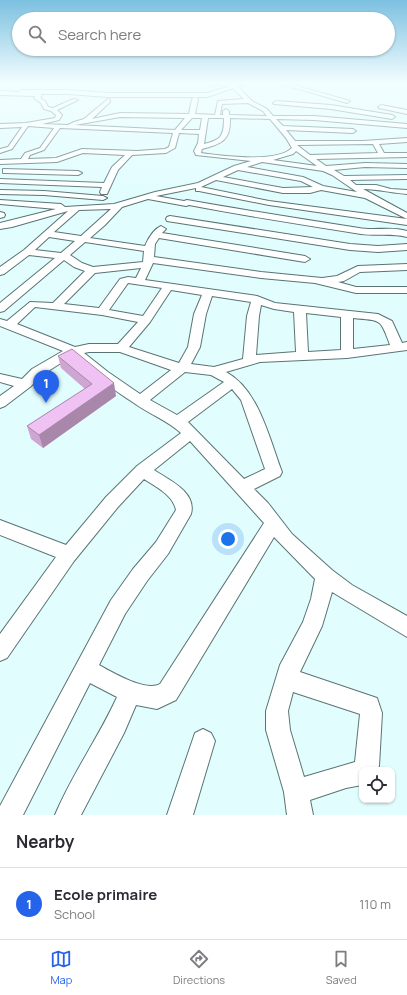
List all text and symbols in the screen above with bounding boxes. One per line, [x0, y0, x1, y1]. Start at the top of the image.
search box [12, 12, 395, 56]
icon: search [26, 23, 48, 45]
text: Search here [58, 24, 141, 45]
pin: 1 [33, 370, 59, 403]
your location [218, 529, 238, 549]
map controls [359, 767, 395, 803]
button: locate [359, 767, 395, 803]
text: Nearby [16, 830, 74, 853]
text: Ecole primaire [54, 884, 157, 905]
text: 1 [26, 895, 32, 913]
text: 110 m [359, 895, 391, 913]
text: School [54, 905, 95, 923]
tab: Map [50, 948, 72, 987]
tab: Directions [173, 948, 225, 987]
tab: Saved [326, 948, 357, 987]

